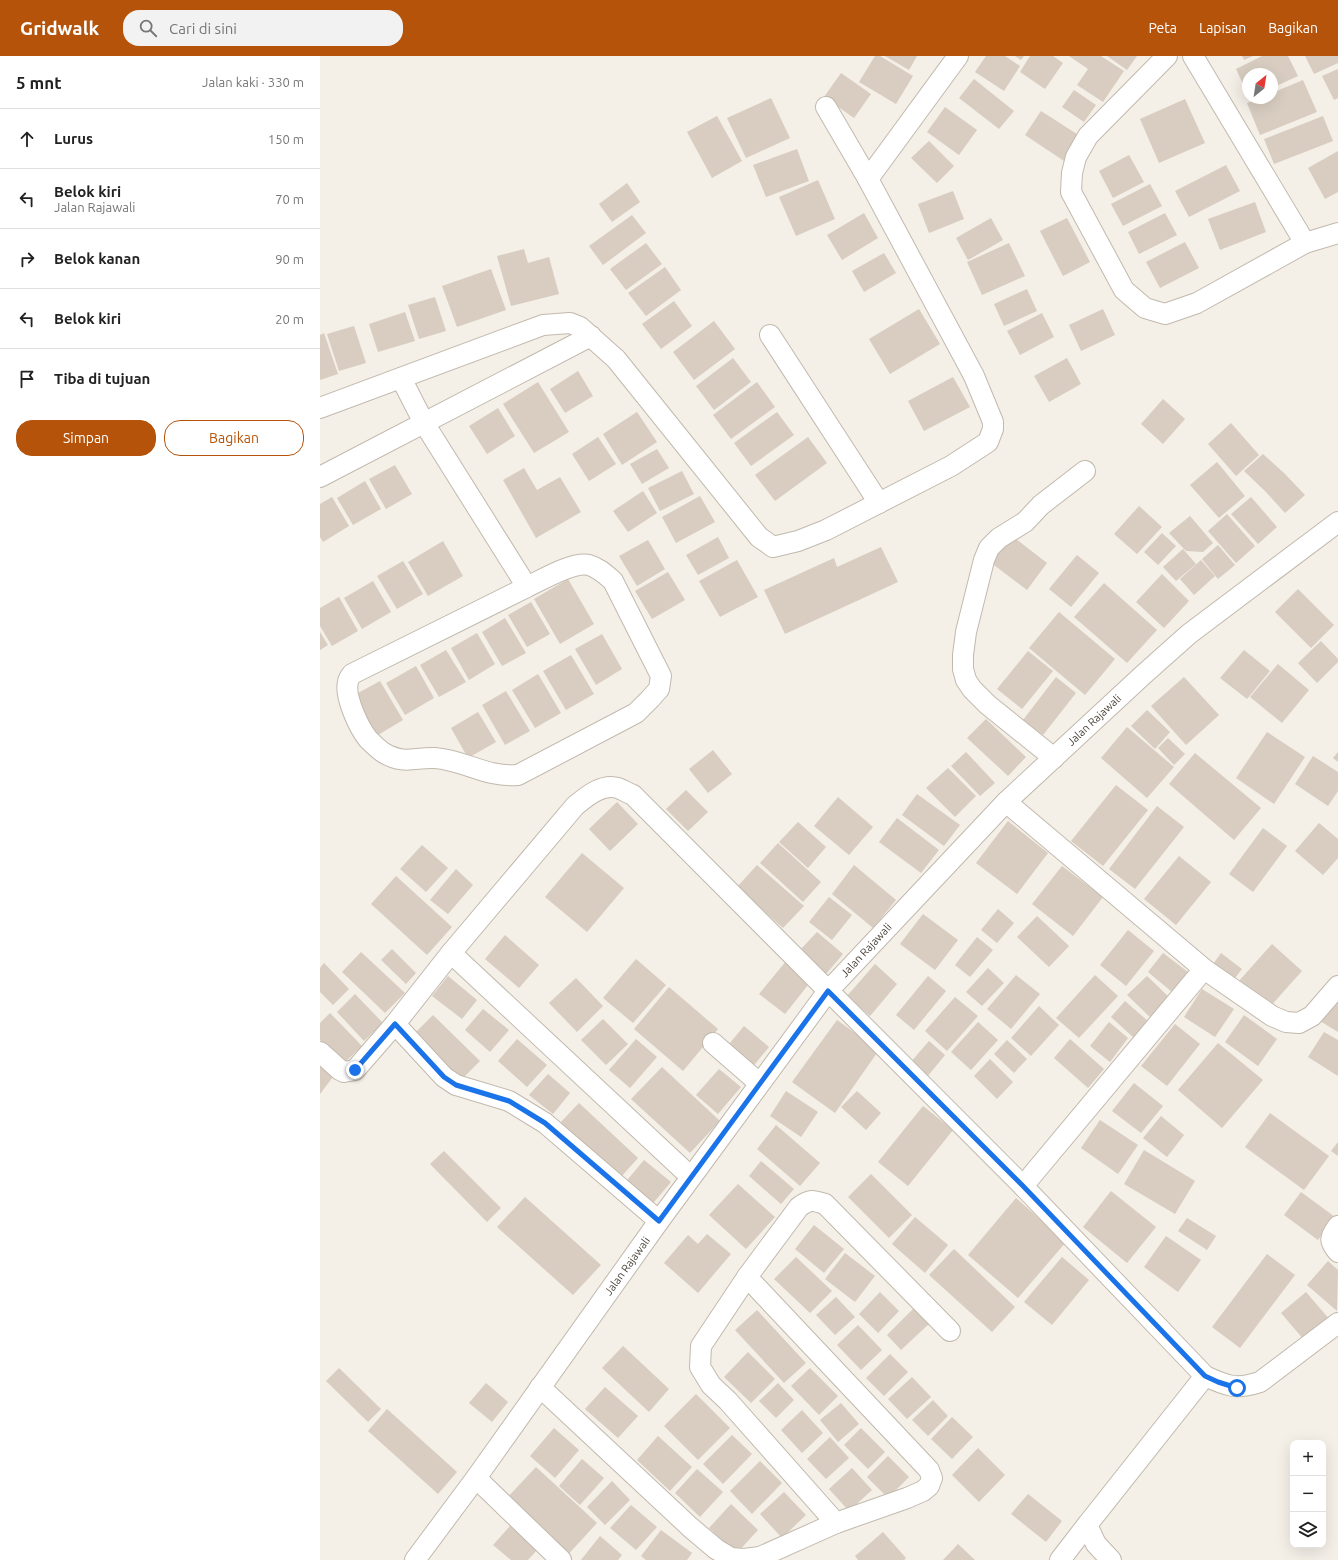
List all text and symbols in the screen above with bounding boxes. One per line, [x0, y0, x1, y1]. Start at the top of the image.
search box [123, 10, 403, 46]
text: Gridwalk [20, 17, 99, 39]
icon: search [137, 17, 159, 39]
text: Cari di sini [169, 20, 237, 37]
text: Peta [1149, 20, 1177, 36]
text: Lapisan [1199, 20, 1246, 36]
text: Bagikan [1268, 20, 1318, 36]
north arrow [1242, 68, 1278, 104]
text: 5 mnt [16, 73, 62, 92]
text: Jalan kaki · 330 m [202, 75, 304, 89]
icon: ahead [16, 128, 38, 150]
text: Lurus [54, 130, 93, 147]
text: 150 m [268, 132, 304, 146]
text: Belok kiri [54, 183, 121, 200]
icon: left [16, 188, 38, 210]
text: 70 m [275, 192, 304, 206]
text: Jalan Rajawali [54, 200, 136, 214]
icon: right [16, 248, 38, 270]
text: Belok kanan [54, 250, 140, 267]
text: 90 m [275, 252, 304, 266]
icon: left [16, 308, 38, 330]
text: Belok kiri [54, 310, 121, 327]
text: 20 m [275, 312, 304, 326]
icon: arrive [16, 368, 38, 390]
text: Tiba di tujuan [54, 370, 150, 387]
button: Simpan [16, 420, 156, 456]
button: Bagikan [164, 420, 304, 456]
street label: Jalan Rajawali [1065, 692, 1123, 748]
street label: Jalan Rajawali [838, 921, 894, 979]
route end [346, 1061, 364, 1079]
street label: Jalan Rajawali [602, 1235, 652, 1297]
route start [1228, 1379, 1246, 1397]
map controls [1290, 1440, 1326, 1548]
button: + [1290, 1440, 1326, 1476]
button: − [1290, 1476, 1326, 1512]
button: layers [1290, 1512, 1326, 1548]

